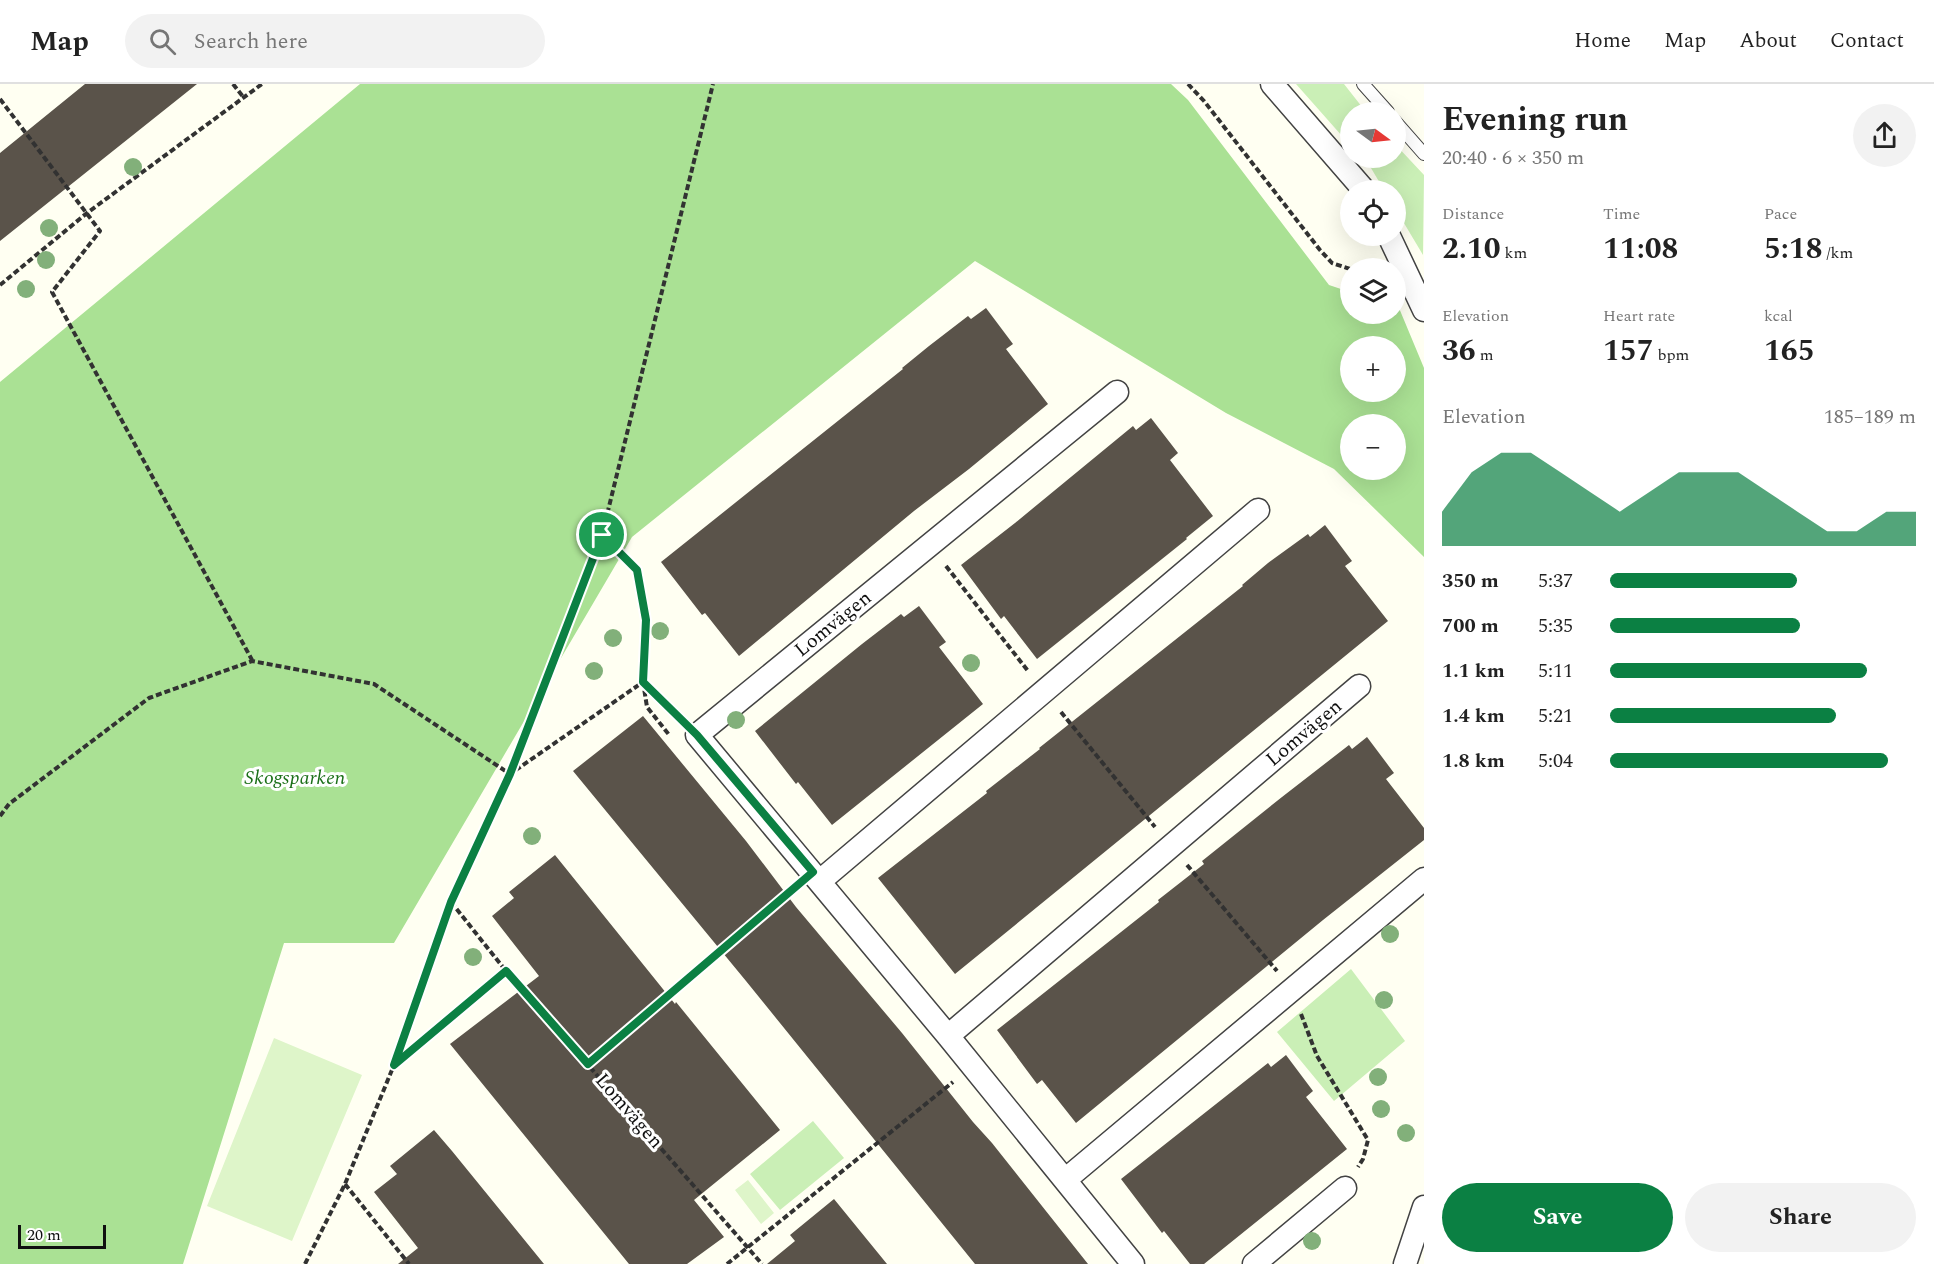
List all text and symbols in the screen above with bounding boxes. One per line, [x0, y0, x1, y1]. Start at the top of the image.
search box [125, 14, 545, 68]
text: Map [30, 20, 89, 63]
icon: search [146, 25, 179, 58]
text: Search here [194, 25, 308, 58]
text: Home [1574, 25, 1631, 57]
text: Map [1664, 25, 1706, 57]
text: About [1739, 25, 1797, 57]
text: Contact [1830, 25, 1904, 57]
text: Evening run [1442, 95, 1628, 145]
north arrow [1340, 102, 1406, 168]
map controls [1340, 102, 1406, 480]
button: share [1853, 104, 1916, 167]
text: 20:40 · 6 × 350 m [1442, 143, 1584, 173]
button: locate [1340, 180, 1406, 246]
text: Distance [1442, 202, 1504, 226]
text: Time [1603, 202, 1640, 226]
text: Pace [1764, 202, 1797, 226]
text: 2.10 [1442, 226, 1501, 272]
text: 11:08 [1603, 226, 1678, 272]
text: 5:18 [1764, 226, 1823, 272]
text: km [1501, 241, 1527, 265]
text: /km [1823, 241, 1853, 265]
button: layers [1340, 258, 1406, 324]
text: Elevation [1442, 304, 1509, 328]
text: Heart rate [1603, 304, 1675, 328]
text: kcal [1764, 304, 1793, 328]
text: 36 [1442, 328, 1476, 374]
text: 157 [1603, 328, 1654, 374]
text: 165 [1764, 328, 1815, 374]
button: + [1340, 336, 1406, 402]
text: m [1476, 343, 1493, 367]
text: bpm [1654, 343, 1689, 367]
text: Elevation [1442, 402, 1526, 432]
text: 185–189 m [1824, 402, 1916, 432]
button: − [1340, 414, 1406, 480]
pin [576, 509, 627, 560]
icon: arrive [585, 518, 618, 551]
text: 350 m [1442, 566, 1499, 596]
text: 5:37 [1538, 566, 1573, 596]
street label: Lomvägen [788, 583, 878, 665]
text: 700 m [1442, 611, 1499, 641]
text: 5:35 [1538, 611, 1573, 641]
text: 1.1 km [1442, 656, 1505, 686]
text: 5:11 [1538, 656, 1573, 686]
street label: Lomvägen [1259, 692, 1349, 774]
text: 1.4 km [1442, 701, 1505, 731]
text: 5:21 [1538, 701, 1573, 731]
text: 1.8 km [1442, 746, 1505, 776]
text: 5:04 [1538, 746, 1573, 776]
park label: Skogsparken [245, 763, 346, 793]
street label: Lomvägen [588, 1067, 670, 1155]
button: Save [1442, 1183, 1673, 1252]
button: Share [1685, 1183, 1916, 1252]
scale bar [18, 1222, 106, 1250]
text: 20 m [27, 1223, 61, 1247]

